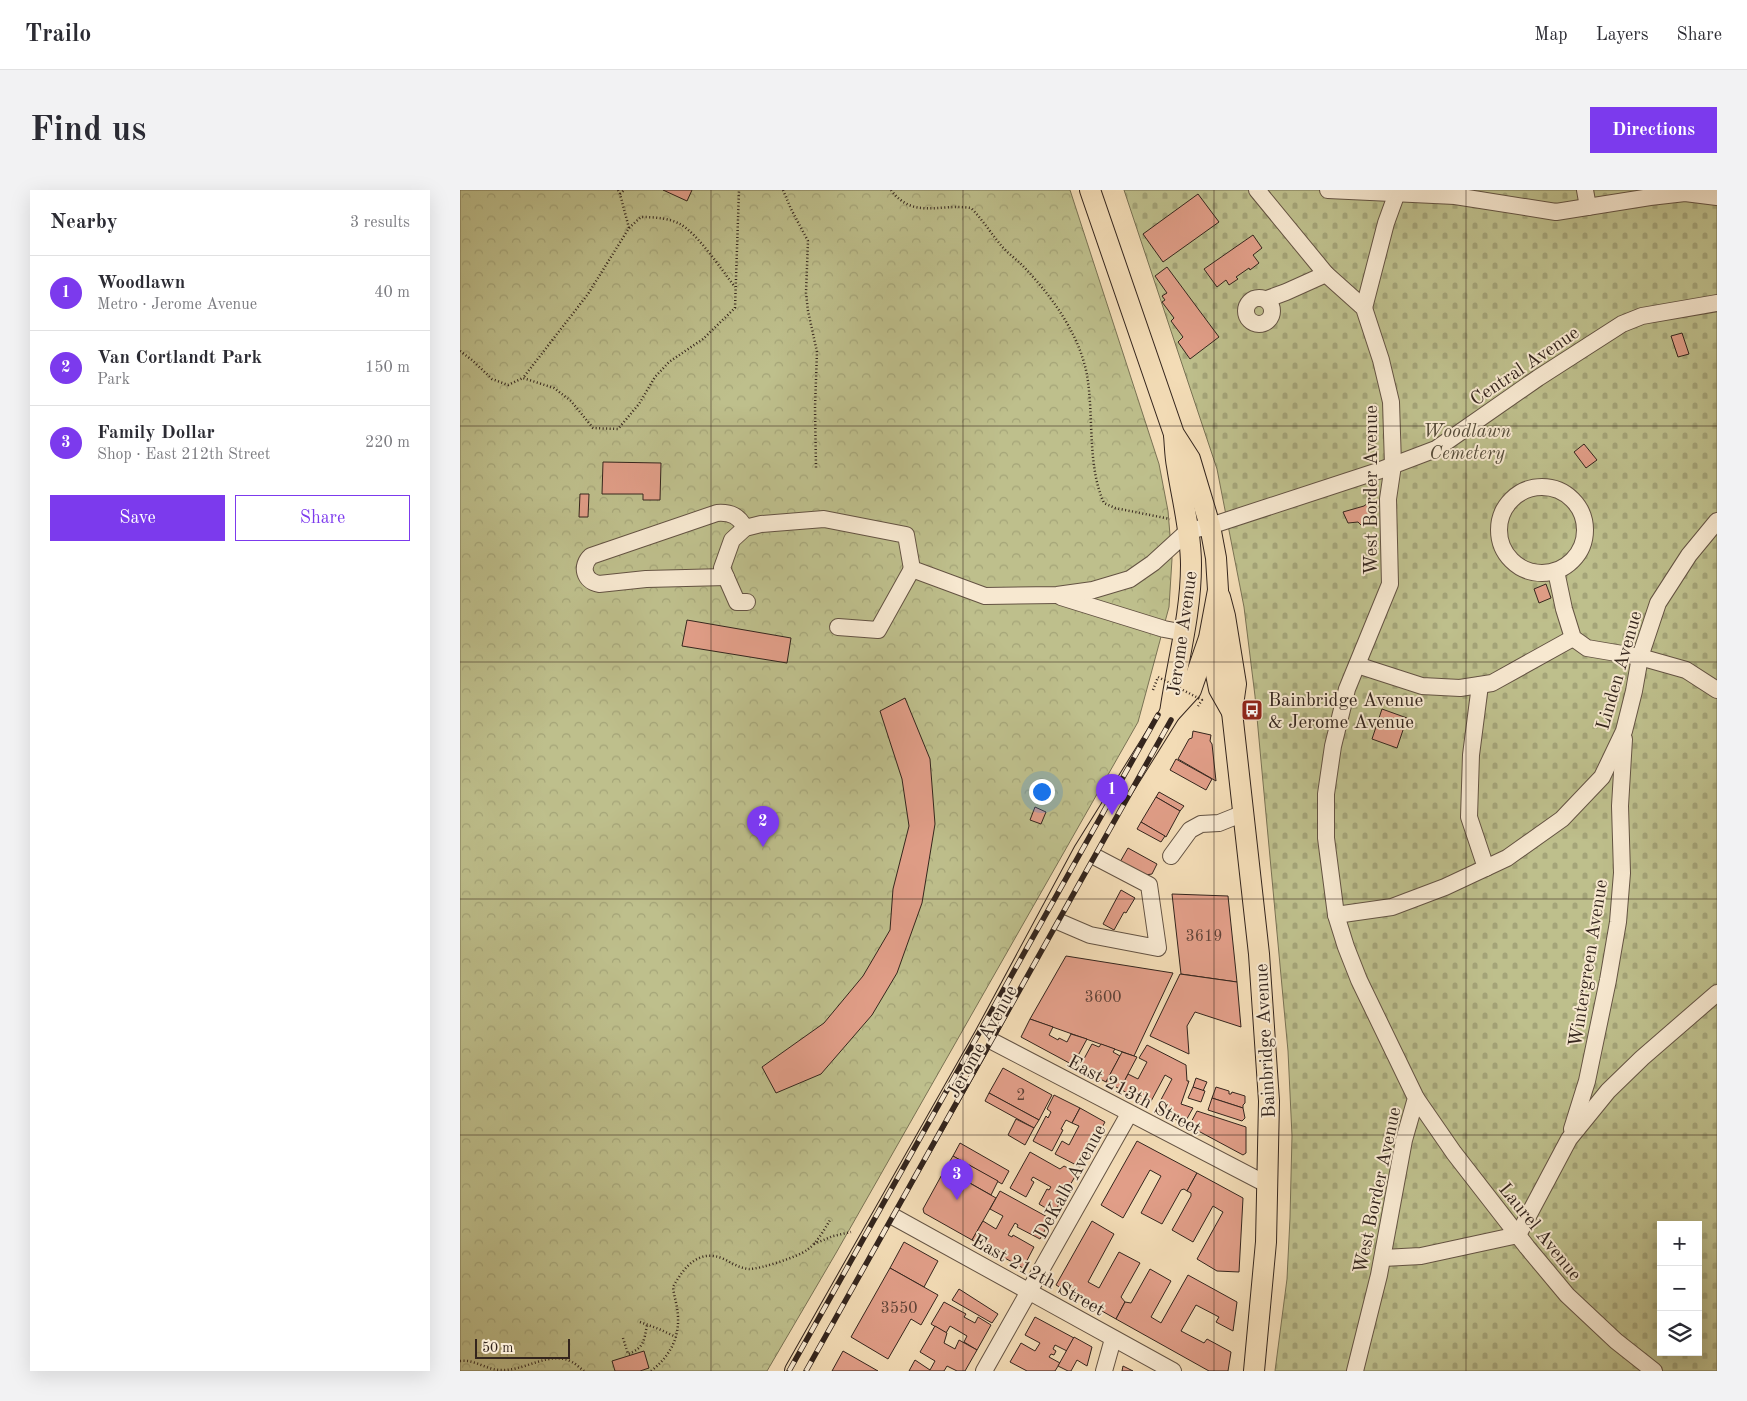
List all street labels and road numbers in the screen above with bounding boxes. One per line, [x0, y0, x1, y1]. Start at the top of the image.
street label: Central Avenue [1468, 324, 1583, 410]
street label: West Border Avenue [1363, 405, 1382, 575]
street label: Jerome Avenue [1165, 570, 1202, 697]
street label: Linden Avenue [1594, 609, 1646, 732]
street label: Wintergreen Avenue [1567, 878, 1612, 1049]
street label: Bainbridge Avenue [1253, 963, 1280, 1119]
street label: Jerome Avenue [944, 983, 1022, 1102]
street label: East 213th Street [1064, 1053, 1204, 1139]
street label: West Border Avenue [1351, 1105, 1405, 1276]
street label: DeKalb Avenue [1032, 1122, 1110, 1243]
street label: Laurel Avenue [1494, 1180, 1584, 1285]
street label: East 212th Street [968, 1232, 1107, 1320]

